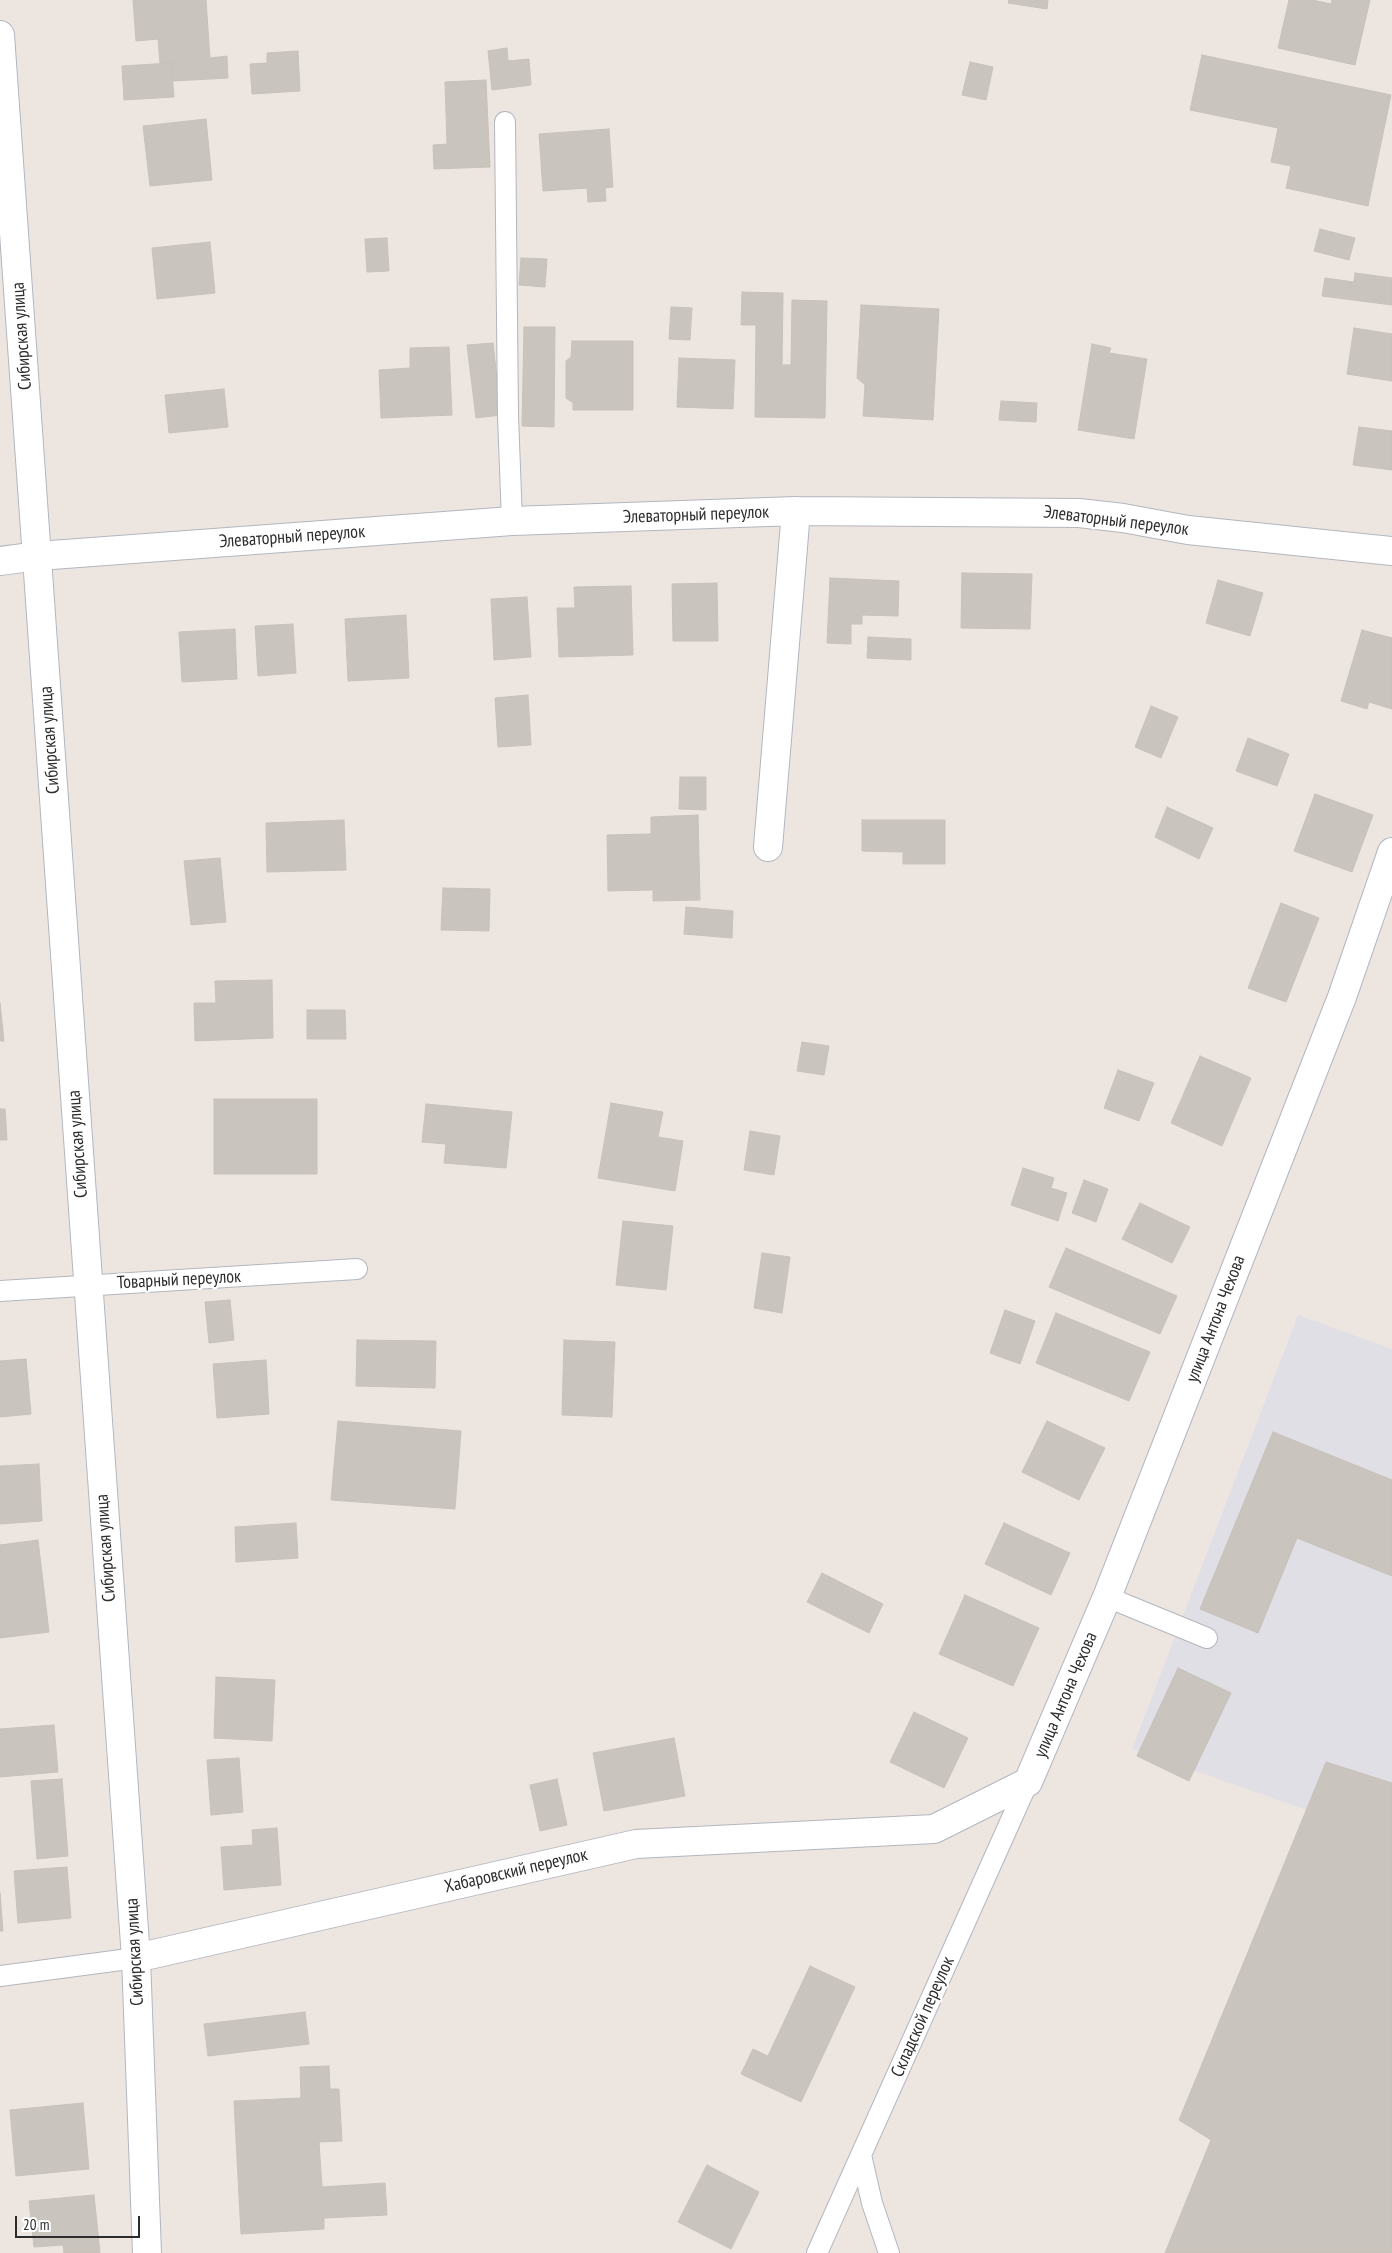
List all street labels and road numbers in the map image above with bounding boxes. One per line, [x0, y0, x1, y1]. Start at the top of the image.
street label: Сибирская улица [7, 281, 37, 391]
street label: Элеваторный переулок [1042, 501, 1190, 541]
street label: Элеваторный переулок [623, 502, 769, 528]
street label: Элеваторный переулок [218, 521, 366, 553]
street label: Сибирская улица [35, 685, 65, 795]
street label: Сибирская улица [63, 1089, 93, 1199]
street label: улица Антона Чехова [1182, 1252, 1250, 1386]
street label: Товарный переулок [116, 1266, 242, 1294]
street label: Сибирская улица [91, 1493, 121, 1603]
street label: улица Антона Чехова [1030, 1629, 1102, 1761]
street label: Хабаровский переулок [443, 1844, 589, 1898]
street label: Сибирская улица [121, 1898, 149, 2006]
street label: Складской переулок [887, 1953, 959, 2081]

